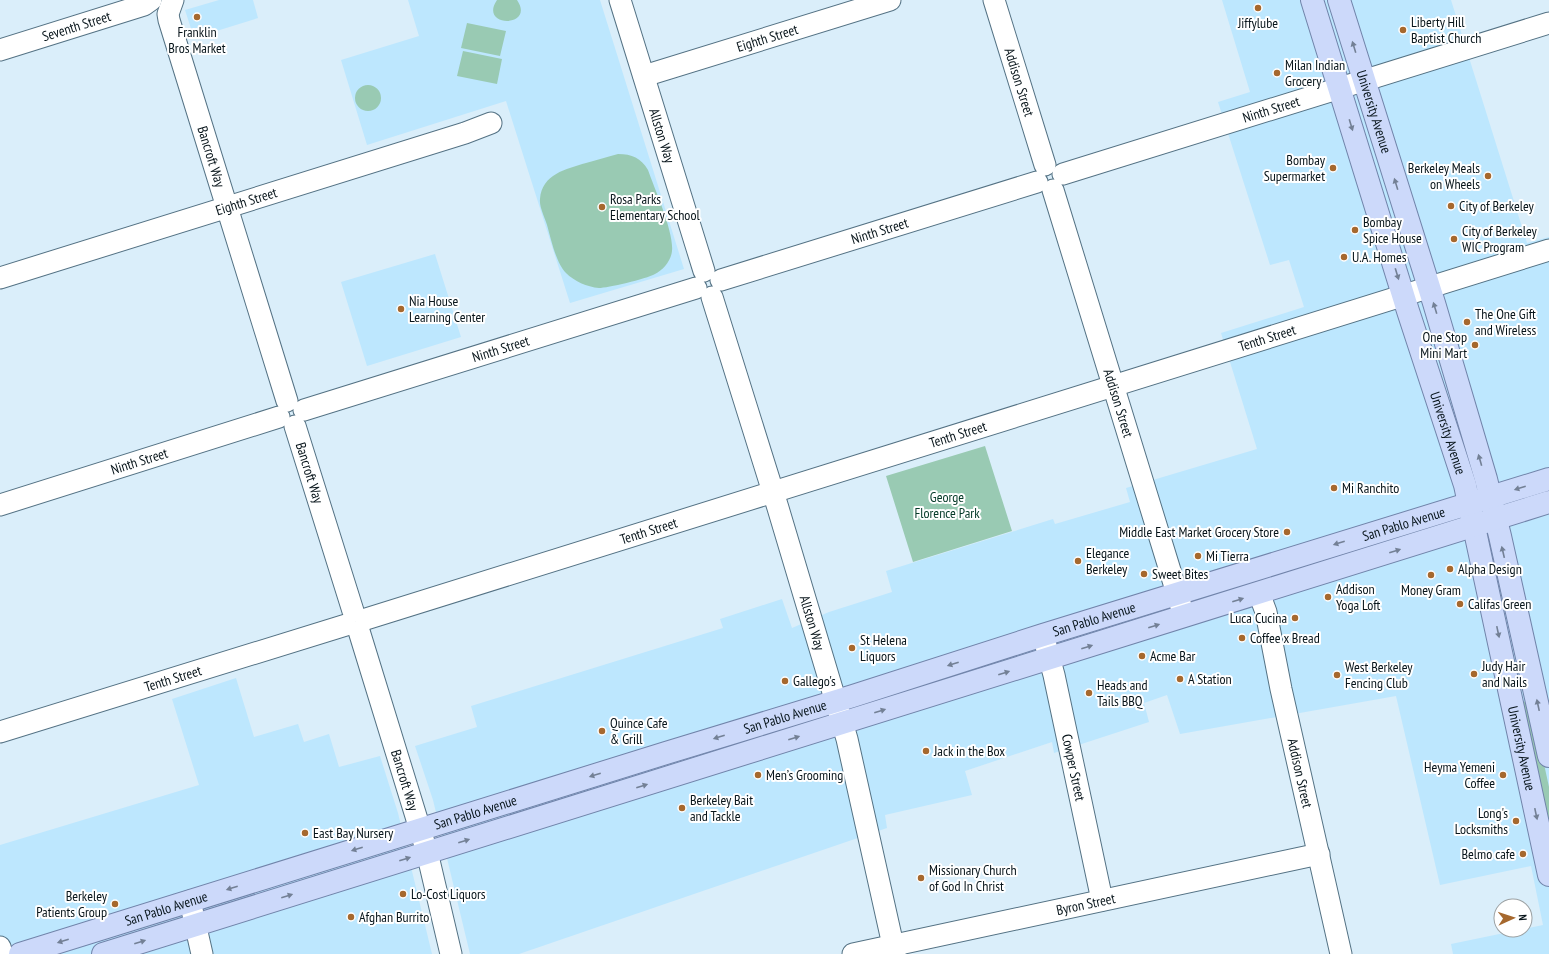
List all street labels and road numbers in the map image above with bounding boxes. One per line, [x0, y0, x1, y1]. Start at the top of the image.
street label: Seventh Street [40, 7, 113, 45]
street label: Eighth Street [734, 20, 800, 56]
street label: Addison Street [1000, 46, 1038, 119]
street label: University Avenue [1353, 68, 1396, 156]
street label: Ninth Street [1240, 92, 1302, 127]
street label: Allston Way [645, 106, 679, 166]
street label: Bancroft Way [193, 124, 229, 190]
street label: Eighth Street [213, 183, 279, 219]
street label: Ninth Street [849, 213, 910, 248]
street label: Tenth Street [1236, 321, 1298, 355]
street label: Ninth Street [470, 331, 532, 366]
street label: Addison Street [1100, 367, 1138, 440]
street label: University Avenue [1426, 389, 1470, 477]
street label: Tenth Street [927, 417, 989, 452]
street label: Bancroft Way [292, 440, 328, 506]
street label: Ninth Street [109, 444, 170, 479]
street label: San Pablo Avenue [1360, 503, 1447, 545]
street label: Tenth Street [618, 513, 679, 548]
street label: Allston Way [796, 593, 829, 653]
street label: San Pablo Avenue [1050, 598, 1138, 640]
street label: Tenth Street [142, 661, 204, 696]
street label: San Pablo Avenue [741, 696, 829, 738]
street label: University Avenue [1504, 704, 1540, 793]
street label: Cowper Street [1058, 732, 1090, 803]
street label: Addison Street [1283, 737, 1317, 810]
street label: Bancroft Way [387, 747, 423, 814]
street label: San Pablo Avenue [432, 791, 519, 834]
street label: San Pablo Avenue [122, 887, 210, 930]
street label: Byron Street [1055, 889, 1117, 919]

